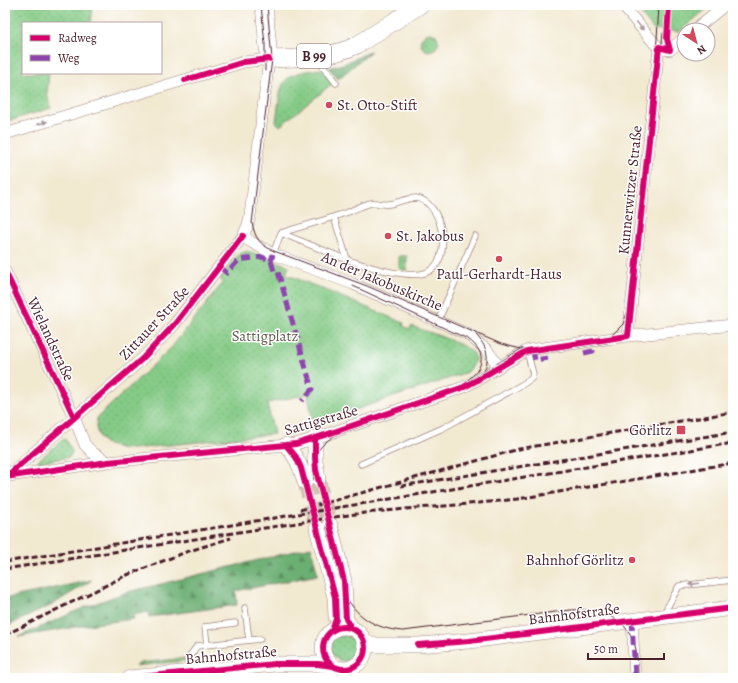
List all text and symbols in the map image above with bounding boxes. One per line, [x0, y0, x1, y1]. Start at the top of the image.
one-way arrow [636, 21, 645, 32]
legend [22, 22, 162, 74]
north arrow [676, 22, 716, 62]
text: Radweg [58, 30, 97, 46]
text: N [694, 41, 709, 58]
road number: B 99 [297, 44, 331, 68]
text: Weg [57, 50, 80, 66]
place label: St. Otto-Stift [337, 95, 418, 115]
marker: St. Otto-Stift [324, 100, 334, 110]
one-way arrow [37, 120, 49, 126]
street label: Kunnerwitzer Straße [613, 124, 647, 255]
place label: St. Jakobus [396, 226, 464, 246]
marker: St. Jakobus [383, 231, 393, 241]
street label: An der Jakobuskirche [318, 246, 446, 316]
marker: Paul-Gerhardt-Haus [494, 254, 504, 264]
place label: Paul-Gerhardt-Haus [436, 264, 562, 284]
street label: Zittauer Straße [115, 282, 194, 364]
street label: Wielandstraße [22, 293, 79, 384]
park label: Sattigplatz [232, 326, 298, 346]
street label: Sattigstraße [282, 400, 360, 440]
place label: Görlitz [629, 420, 672, 440]
marker: Görlitz [675, 424, 687, 436]
place label: Bahnhof Görlitz [526, 550, 624, 570]
marker: Bahnhof Görlitz [627, 555, 637, 565]
one-way arrow [688, 581, 700, 588]
street label: Bahnhofstraße [527, 598, 621, 630]
scale bar [588, 635, 664, 661]
street label: Bahnhofstraße [184, 641, 278, 669]
text: 50 m [594, 641, 618, 657]

